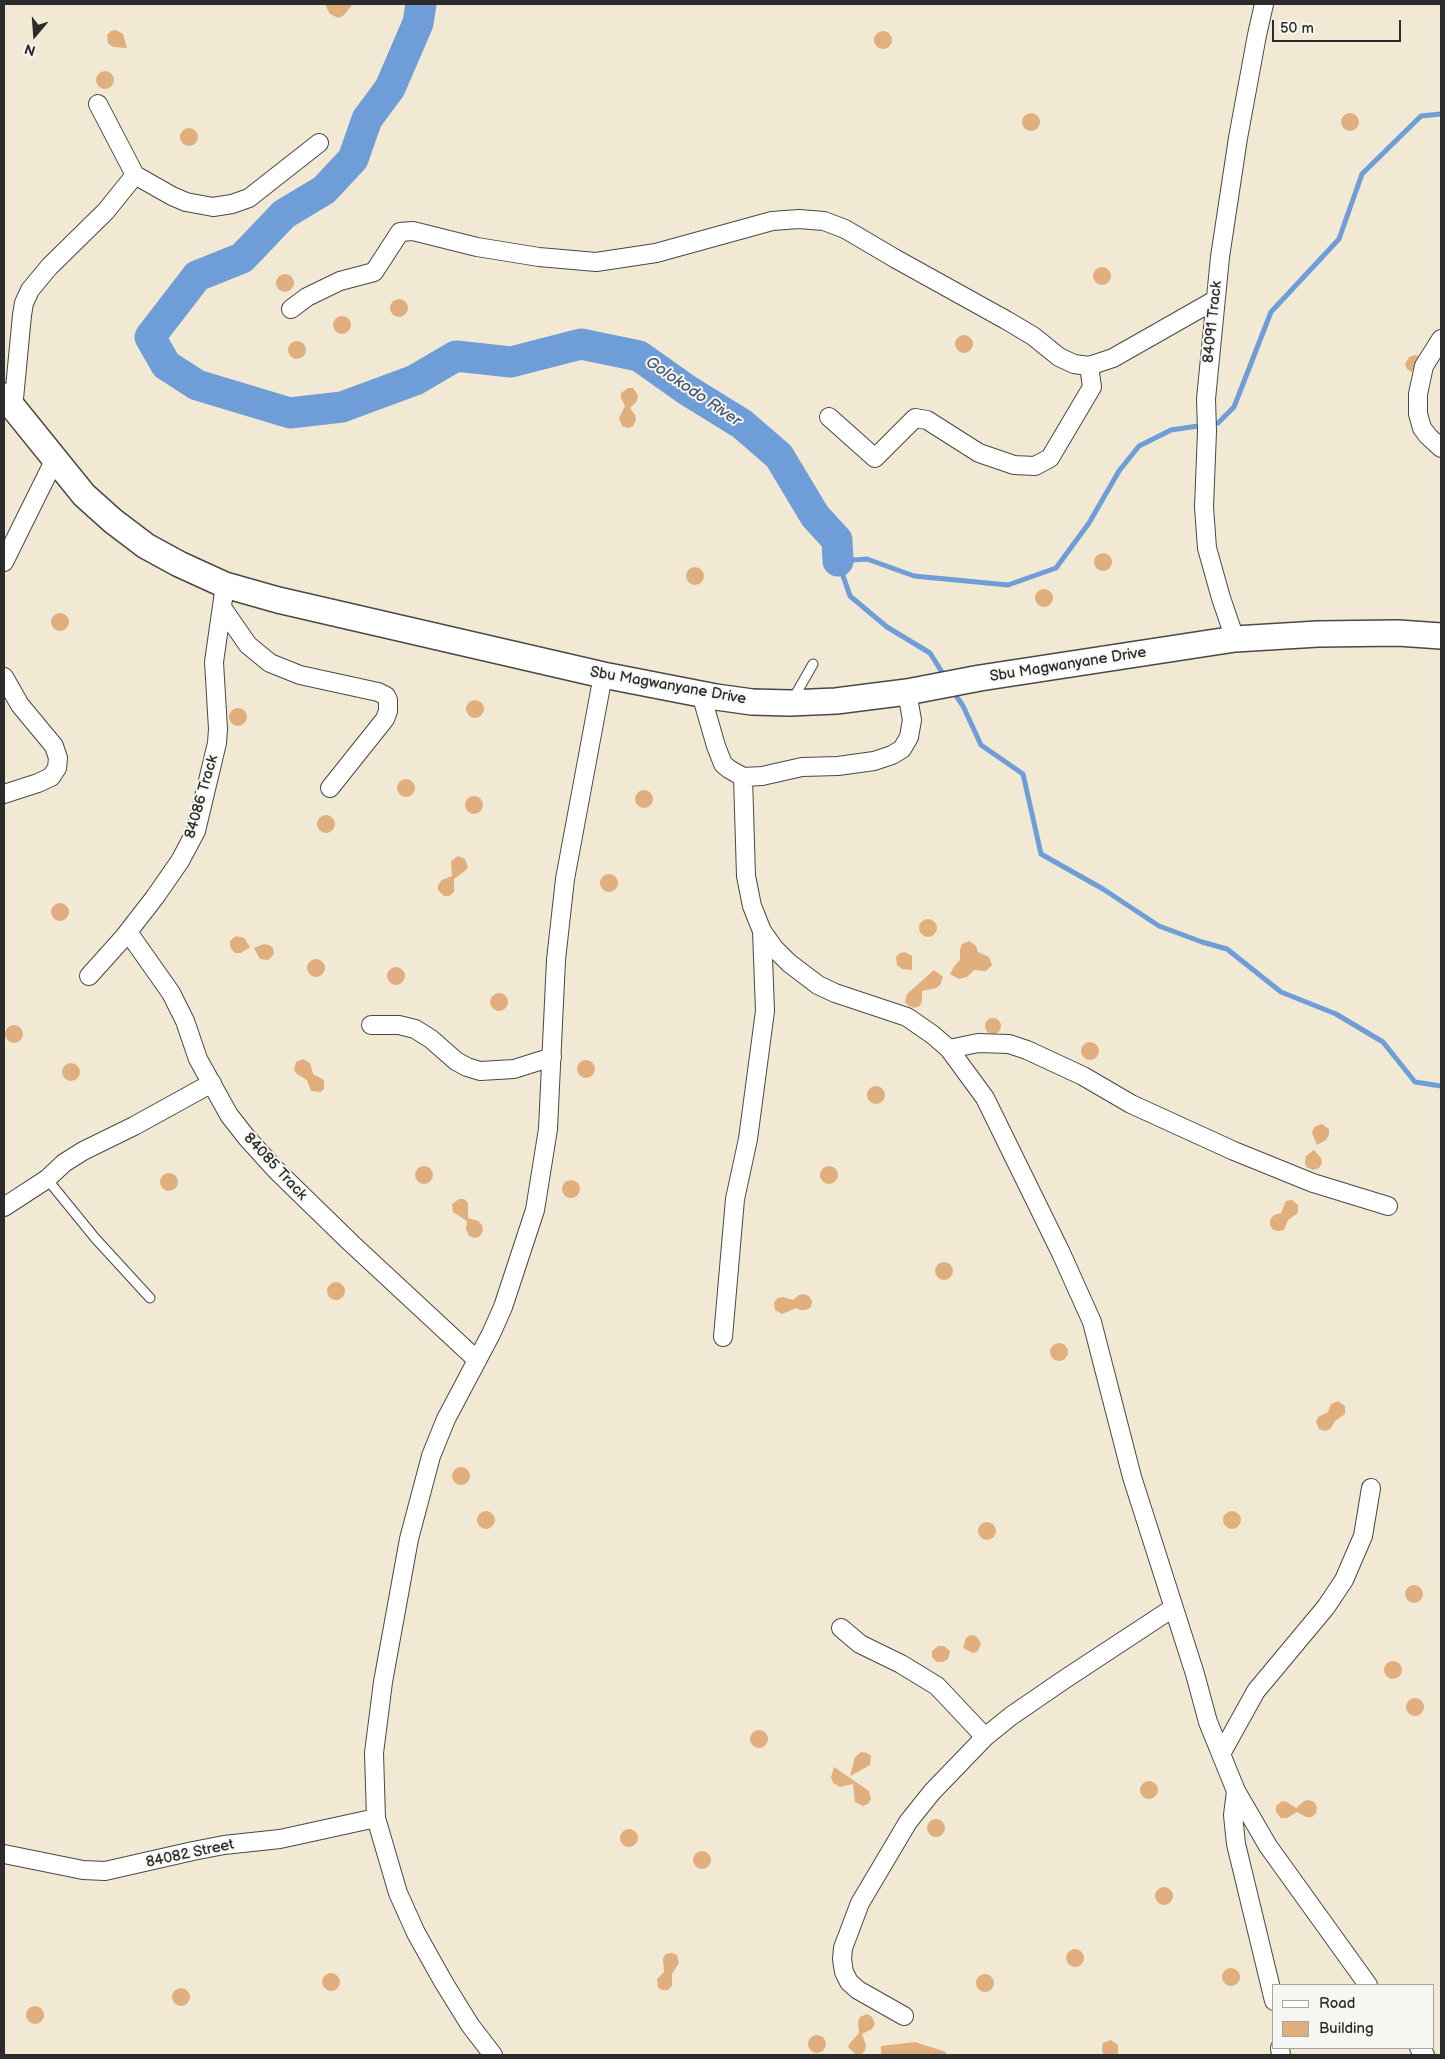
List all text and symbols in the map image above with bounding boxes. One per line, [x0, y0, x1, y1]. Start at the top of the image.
north arrow [10, 10, 60, 60]
scale bar [1275, 10, 1404, 42]
text: 50 m [1280, 19, 1314, 38]
text: N [23, 40, 38, 59]
street label: 84091 Track [1200, 280, 1226, 364]
water label: Golokodo River [642, 353, 744, 431]
street label: Sbu Magwanyane Drive [988, 644, 1148, 686]
street label: Sbu Magwanyane Drive [588, 663, 748, 709]
street label: 84086 Track [182, 753, 222, 841]
street label: 84085 Track [239, 1130, 311, 1204]
street label: 84082 Street [144, 1836, 236, 1872]
legend [1272, 1984, 1435, 2049]
text: Road [1319, 1994, 1355, 2013]
text: Building [1319, 2019, 1374, 2038]

